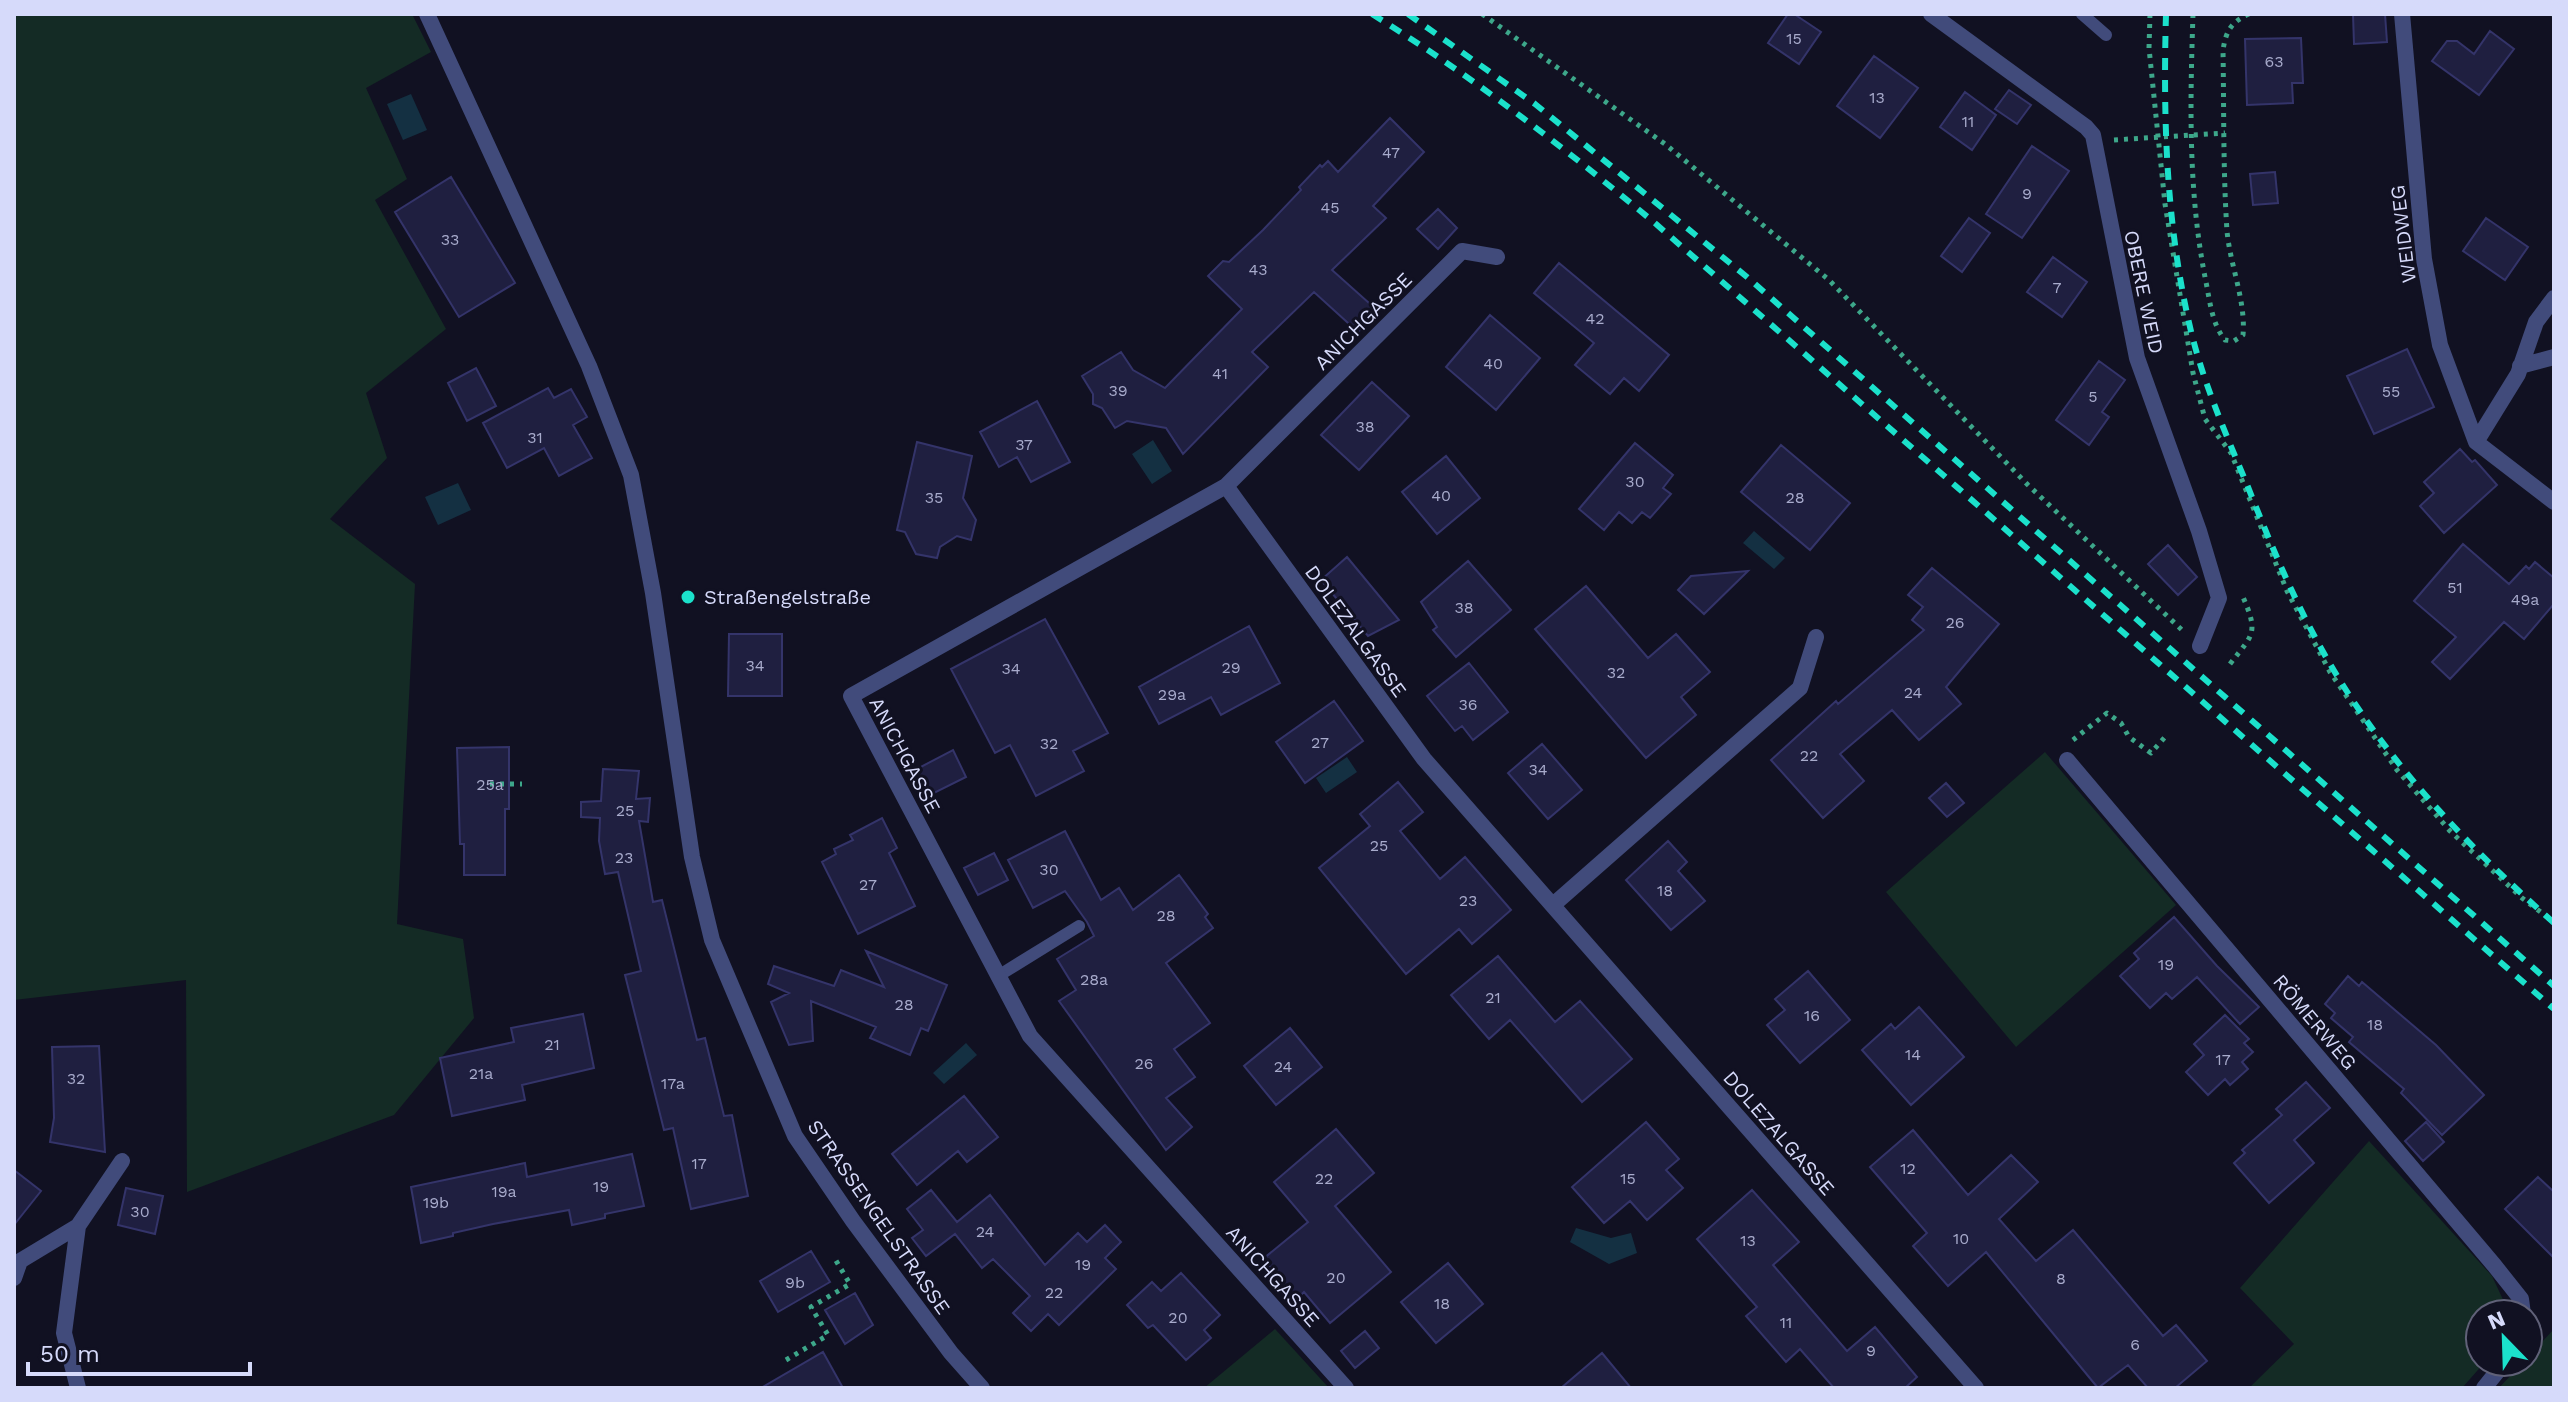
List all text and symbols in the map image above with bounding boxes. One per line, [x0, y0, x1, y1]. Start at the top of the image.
house number: 15 [1786, 29, 1802, 48]
house number: 63 [2264, 52, 2284, 71]
house number: 13 [1869, 88, 1885, 107]
house number: 11 [1962, 112, 1974, 131]
house number: 47 [1382, 143, 1400, 162]
house number: 9 [2022, 184, 2032, 203]
street label: WEIDWEG [2385, 184, 2421, 284]
house number: 45 [1320, 198, 1340, 217]
street label: OBERE WEID [2119, 228, 2169, 356]
house number: 33 [441, 230, 459, 249]
house number: 43 [1248, 260, 1268, 279]
street label: ANICHGASSE [1309, 267, 1417, 375]
house number: 7 [2053, 278, 2062, 297]
house number: 42 [1585, 309, 1605, 328]
house number: 40 [1483, 354, 1503, 373]
house number: 41 [1212, 364, 1228, 383]
house number: 39 [1108, 381, 1128, 400]
house number: 55 [2382, 382, 2400, 401]
house number: 5 [2088, 387, 2098, 406]
house number: 38 [1355, 417, 1375, 436]
house number: 31 [527, 428, 543, 447]
house number: 37 [1015, 435, 1033, 454]
house number: 30 [1625, 472, 1645, 491]
house number: 40 [1431, 486, 1451, 505]
house number: 35 [925, 488, 943, 507]
house number: 28 [1785, 488, 1805, 507]
street label: DOLEZALGASSE [1300, 560, 1412, 702]
house number: 51 [2447, 578, 2463, 597]
place label: Straßengelstraße [704, 585, 871, 609]
marker: Straßengelstraße [679, 588, 697, 606]
house number: 49a [2511, 590, 2539, 609]
house number: 38 [1454, 598, 1474, 617]
house number: 26 [1945, 613, 1965, 632]
house number: 34 [745, 656, 765, 675]
house number: 29 [1221, 658, 1241, 677]
house number: 34 [1001, 659, 1021, 678]
house number: 32 [1607, 663, 1625, 682]
house number: 24 [1904, 683, 1923, 702]
house number: 29a [1158, 685, 1186, 704]
street label: ANICHGASSE [864, 693, 946, 817]
house number: 36 [1458, 695, 1478, 714]
house number: 27 [1311, 733, 1329, 752]
house number: 32 [1040, 734, 1058, 753]
house number: 22 [1800, 746, 1818, 765]
house number: 34 [1528, 760, 1548, 779]
house number: 25a [476, 775, 504, 794]
house number: 25 [616, 801, 634, 820]
house number: 25 [1370, 836, 1388, 855]
house number: 23 [615, 848, 633, 867]
house number: 30 [1039, 860, 1059, 879]
house number: 27 [859, 875, 877, 894]
house number: 18 [1657, 881, 1673, 900]
house number: 23 [1459, 891, 1477, 910]
house number: 28 [1156, 906, 1176, 925]
house number: 19 [2158, 955, 2174, 974]
street label: RÖMERWEG [2268, 969, 2362, 1075]
house number: 28a [1080, 970, 1108, 989]
house number: 21 [1485, 988, 1501, 1007]
house number: 28 [894, 995, 914, 1014]
house number: 16 [1804, 1006, 1820, 1025]
house number: 18 [2367, 1015, 2383, 1034]
house number: 21 [544, 1035, 560, 1054]
house number: 14 [1905, 1045, 1921, 1064]
house number: 17 [2215, 1050, 2231, 1069]
house number: 26 [1134, 1054, 1154, 1073]
house number: 24 [1274, 1057, 1293, 1076]
house number: 21a [469, 1064, 493, 1083]
street label: DOLEZALGASSE [1718, 1066, 1840, 1200]
house number: 32 [67, 1069, 85, 1088]
house number: 17a [661, 1074, 685, 1093]
street label: STRASSENGELSTRASSE [803, 1115, 955, 1319]
house number: 17 [691, 1154, 707, 1173]
house number: 12 [1900, 1159, 1916, 1178]
house number: 22 [1315, 1169, 1333, 1188]
house number: 15 [1620, 1169, 1636, 1188]
house number: 19 [593, 1177, 609, 1196]
house number: 19a [491, 1182, 517, 1201]
house number: 19b [423, 1193, 449, 1212]
house number: 30 [130, 1202, 150, 1221]
street label: ANICHGASSE [1221, 1220, 1325, 1332]
house number: 24 [976, 1222, 995, 1241]
house number: 10 [1953, 1229, 1969, 1248]
house number: 13 [1740, 1231, 1756, 1250]
house number: 19 [1075, 1255, 1091, 1274]
house number: 20 [1326, 1268, 1346, 1287]
house number: 8 [2056, 1269, 2066, 1288]
house number: 9b [785, 1273, 805, 1292]
house number: 22 [1045, 1283, 1063, 1302]
house number: 18 [1434, 1294, 1450, 1313]
north arrow [2464, 1298, 2544, 1378]
text: N [2484, 1305, 2509, 1335]
house number: 20 [1168, 1308, 1188, 1327]
house number: 11 [1780, 1313, 1792, 1332]
scale bar [28, 1326, 250, 1376]
house number: 6 [2130, 1335, 2140, 1354]
text: 50 m [40, 1340, 100, 1368]
house number: 9 [1866, 1341, 1876, 1360]

